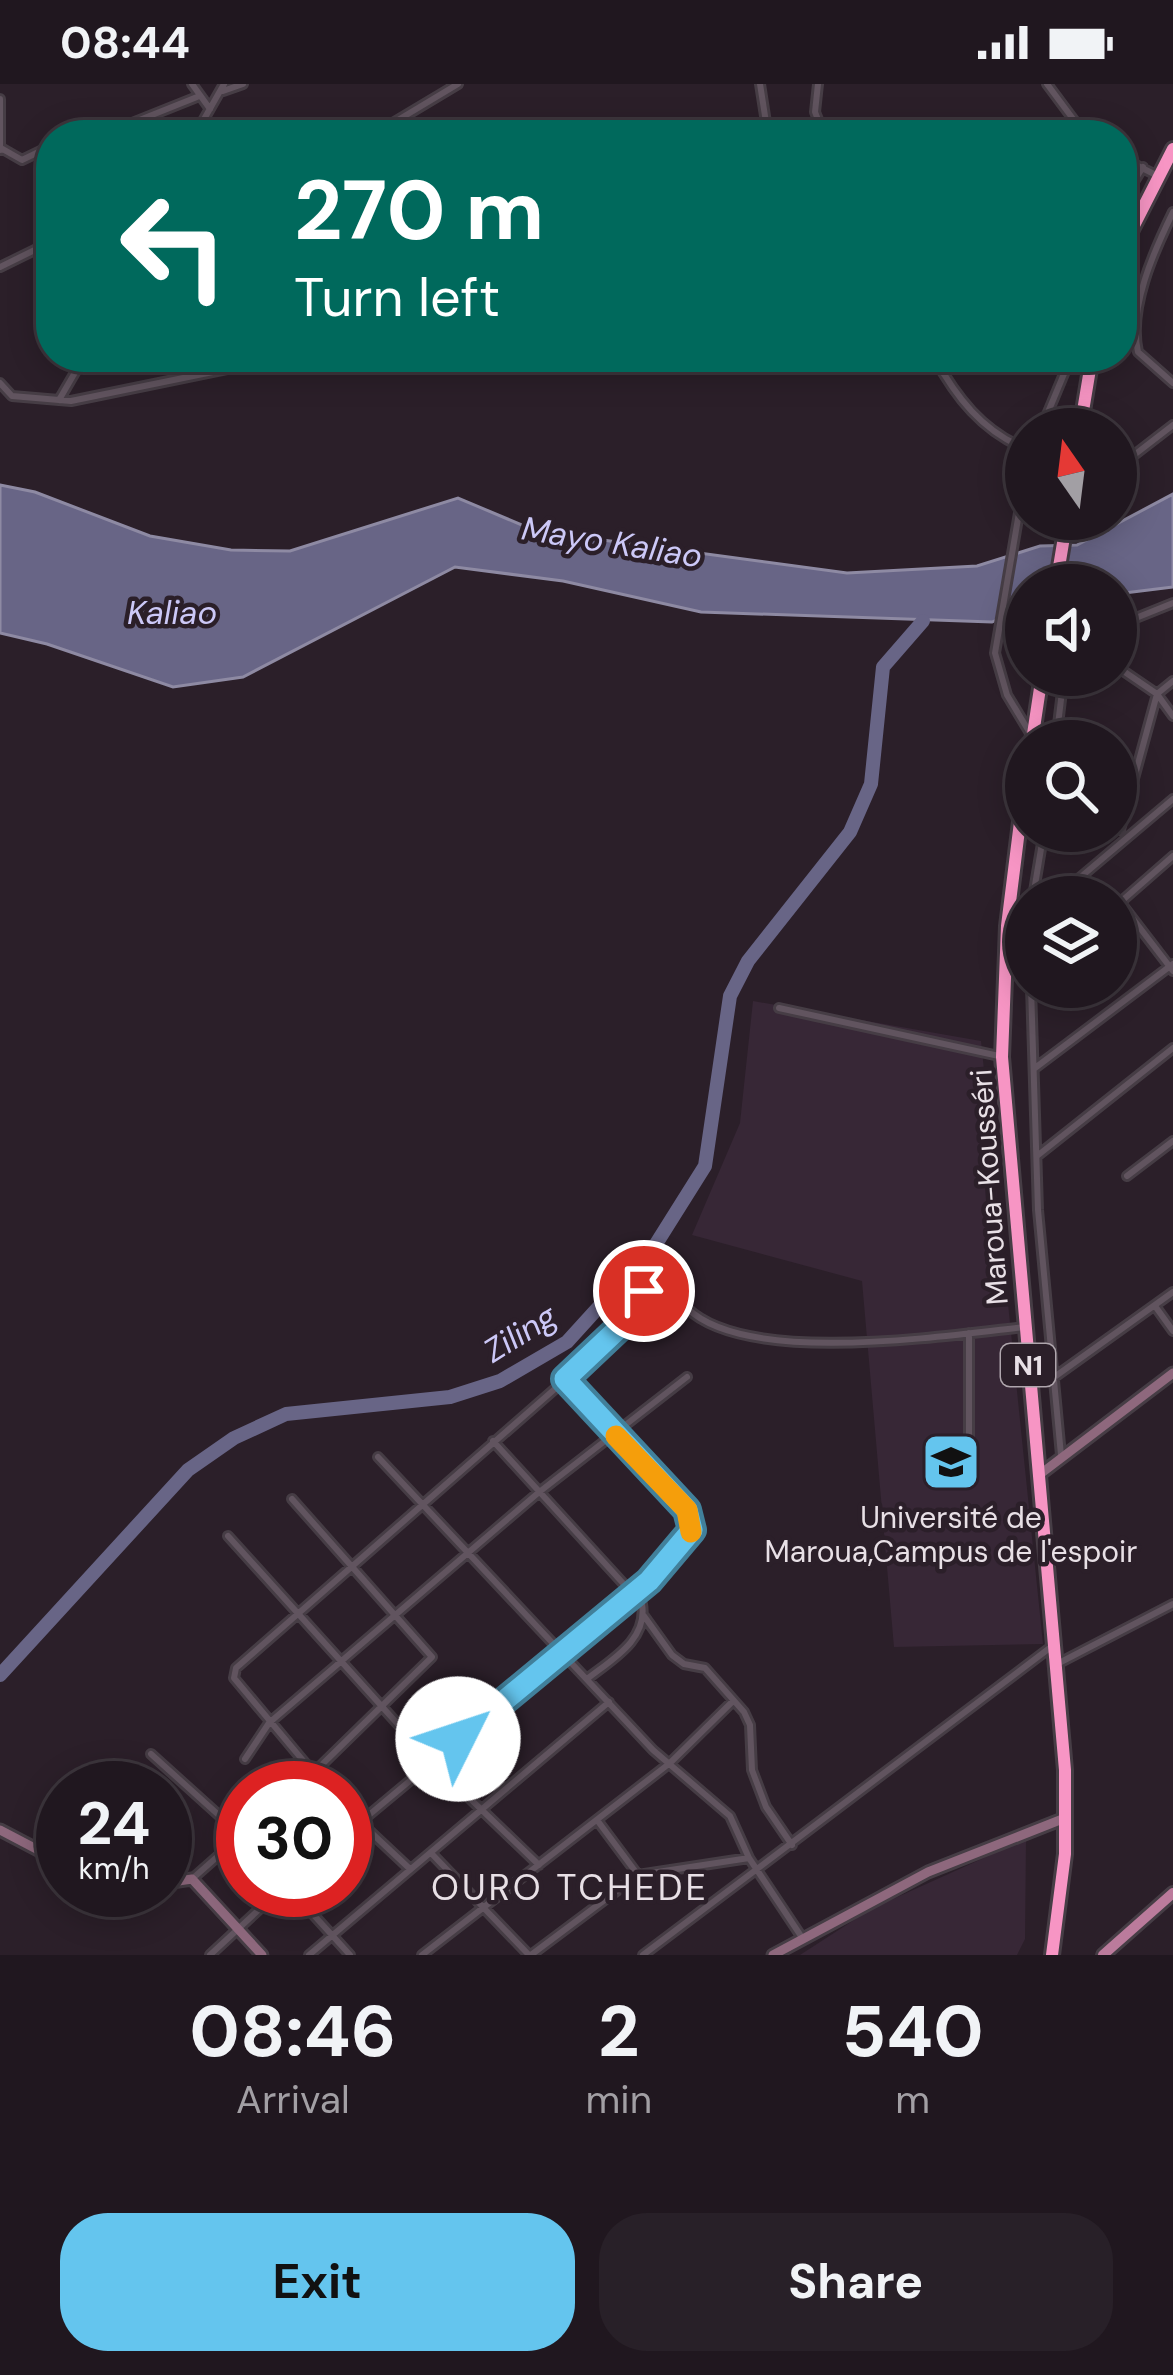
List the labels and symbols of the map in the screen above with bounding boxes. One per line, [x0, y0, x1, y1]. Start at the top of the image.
north arrow [1005, 408, 1137, 540]
water label: Mayo Kaliao [519, 507, 705, 577]
water label: Kaliao [127, 591, 217, 634]
street label: Maroua-Kousséri [961, 1068, 1017, 1306]
pin [593, 1240, 695, 1342]
water label: Ziling [475, 1294, 565, 1372]
road number: N1 [1001, 1344, 1055, 1386]
school or university icon: Université de Maroua,Campus de l'espoir [920, 1431, 982, 1493]
place label: Université de Maroua,Campus de l'espoir [765, 1498, 1137, 1571]
position arrow [395, 1676, 521, 1802]
speed limit sign: 30 [216, 1761, 372, 1917]
district label: OURO TCHEDE [431, 1864, 709, 1911]

